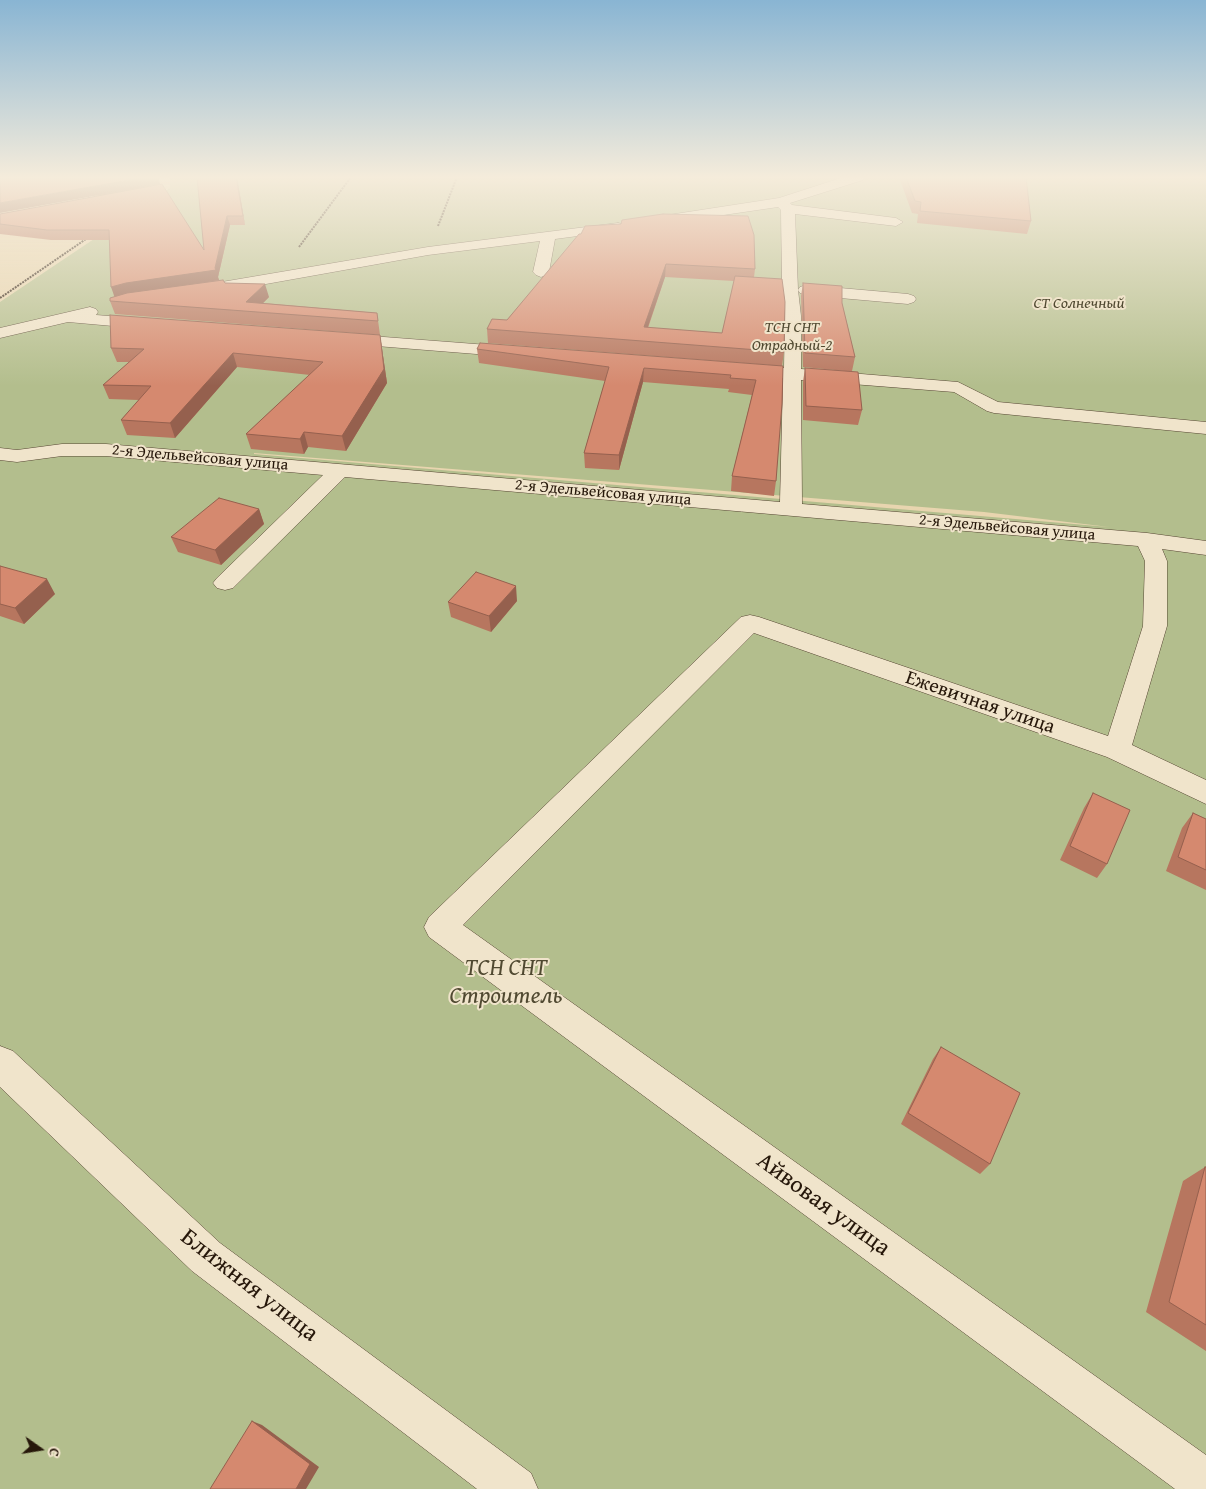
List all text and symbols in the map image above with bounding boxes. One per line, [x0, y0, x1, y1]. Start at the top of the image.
park label: СТ Солнечный [1033, 294, 1125, 314]
park label: ТСН СНТ Отрадный-2 [752, 318, 832, 356]
street label: 2-я Эдельвейсовая улица [111, 441, 289, 475]
street label: 2-я Эдельвейсовая улица [514, 476, 692, 510]
street label: 2-я Эдельвейсовая улица [918, 511, 1096, 545]
street label: Ежевичная улица [902, 666, 1058, 740]
park label: ТСН СНТ Строитель [449, 955, 563, 1011]
street label: Айвовая улица [751, 1147, 895, 1263]
street label: Ближняя улица [174, 1223, 324, 1349]
north arrow [15, 1424, 65, 1474]
text: С [44, 1446, 65, 1458]

